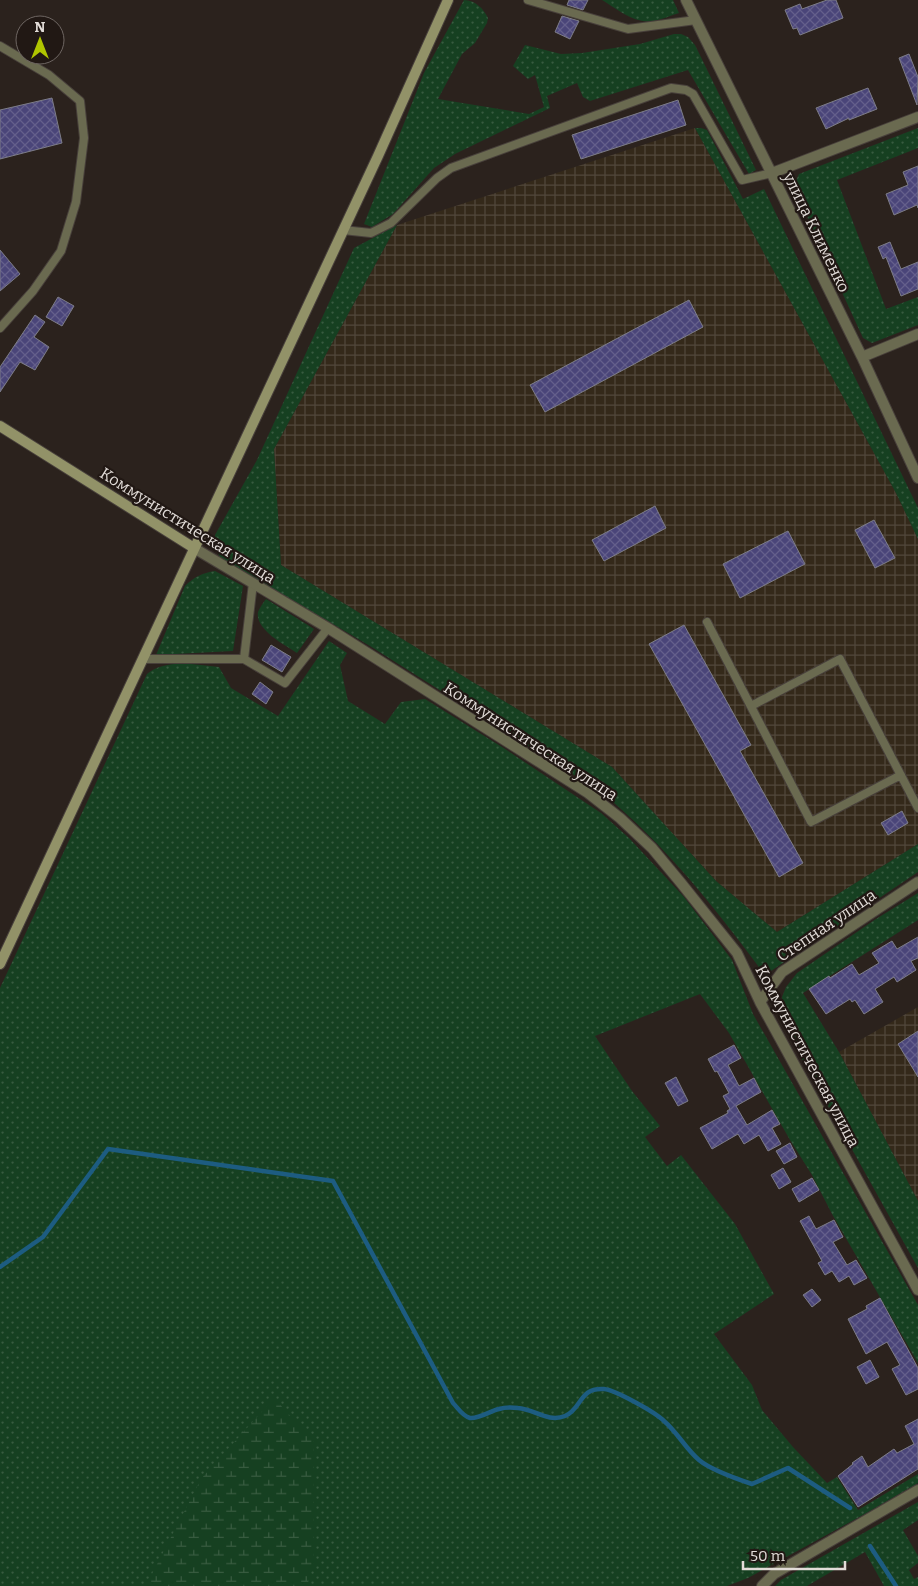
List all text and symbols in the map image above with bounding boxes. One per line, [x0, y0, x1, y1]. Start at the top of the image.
north arrow [15, 15, 65, 65]
text: N [35, 19, 46, 36]
street label: улица Клименко [779, 168, 854, 295]
street label: Коммунистическая улица [97, 464, 279, 587]
street label: Коммунистическая улица [440, 678, 621, 805]
street label: Степная улица [773, 885, 880, 966]
street label: Коммунистическая улица [751, 962, 864, 1151]
scale bar [743, 1538, 846, 1570]
text: 50 m [750, 1547, 786, 1565]

